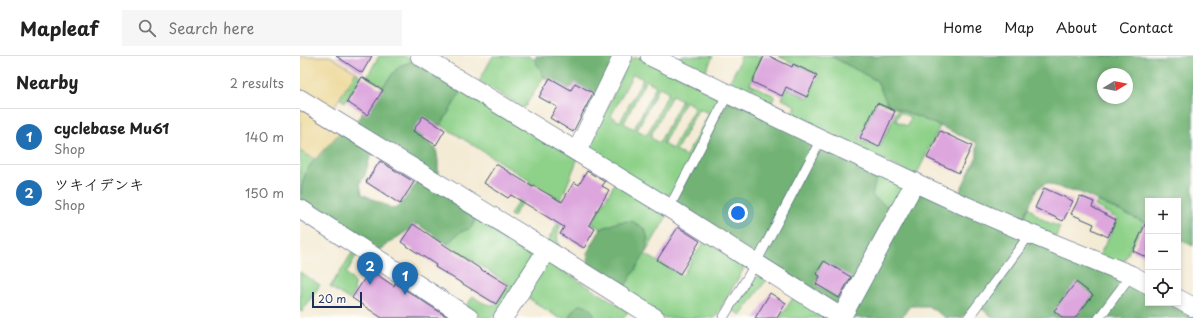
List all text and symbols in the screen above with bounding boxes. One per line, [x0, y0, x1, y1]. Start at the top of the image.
search box [122, 10, 402, 46]
text: Mapleaf [20, 14, 98, 42]
text: Search here [168, 16, 254, 39]
icon: search [136, 17, 158, 39]
text: Home [943, 17, 982, 38]
text: Map [1004, 17, 1034, 38]
text: About [1056, 17, 1097, 38]
text: Contact [1119, 17, 1173, 38]
north arrow [1097, 68, 1133, 104]
text: Nearby [16, 69, 78, 95]
text: 2 results [230, 73, 284, 92]
text: cyclebase Mu61 [54, 116, 169, 139]
text: 1 [26, 127, 32, 146]
text: 140 m [245, 127, 284, 146]
text: Shop [54, 139, 85, 158]
text: ツキイデンキ [54, 172, 144, 195]
text: 2 [24, 183, 34, 202]
text: 150 m [245, 183, 284, 202]
text: Shop [54, 195, 85, 214]
map controls [1145, 198, 1181, 306]
button: + [1145, 198, 1181, 234]
your location [728, 203, 748, 223]
button: − [1145, 234, 1181, 270]
pin: 2 [357, 252, 383, 285]
pin: 1 [392, 262, 418, 295]
button: locate [1145, 270, 1181, 306]
scale bar [312, 290, 362, 309]
text: 20 m [318, 290, 346, 307]

